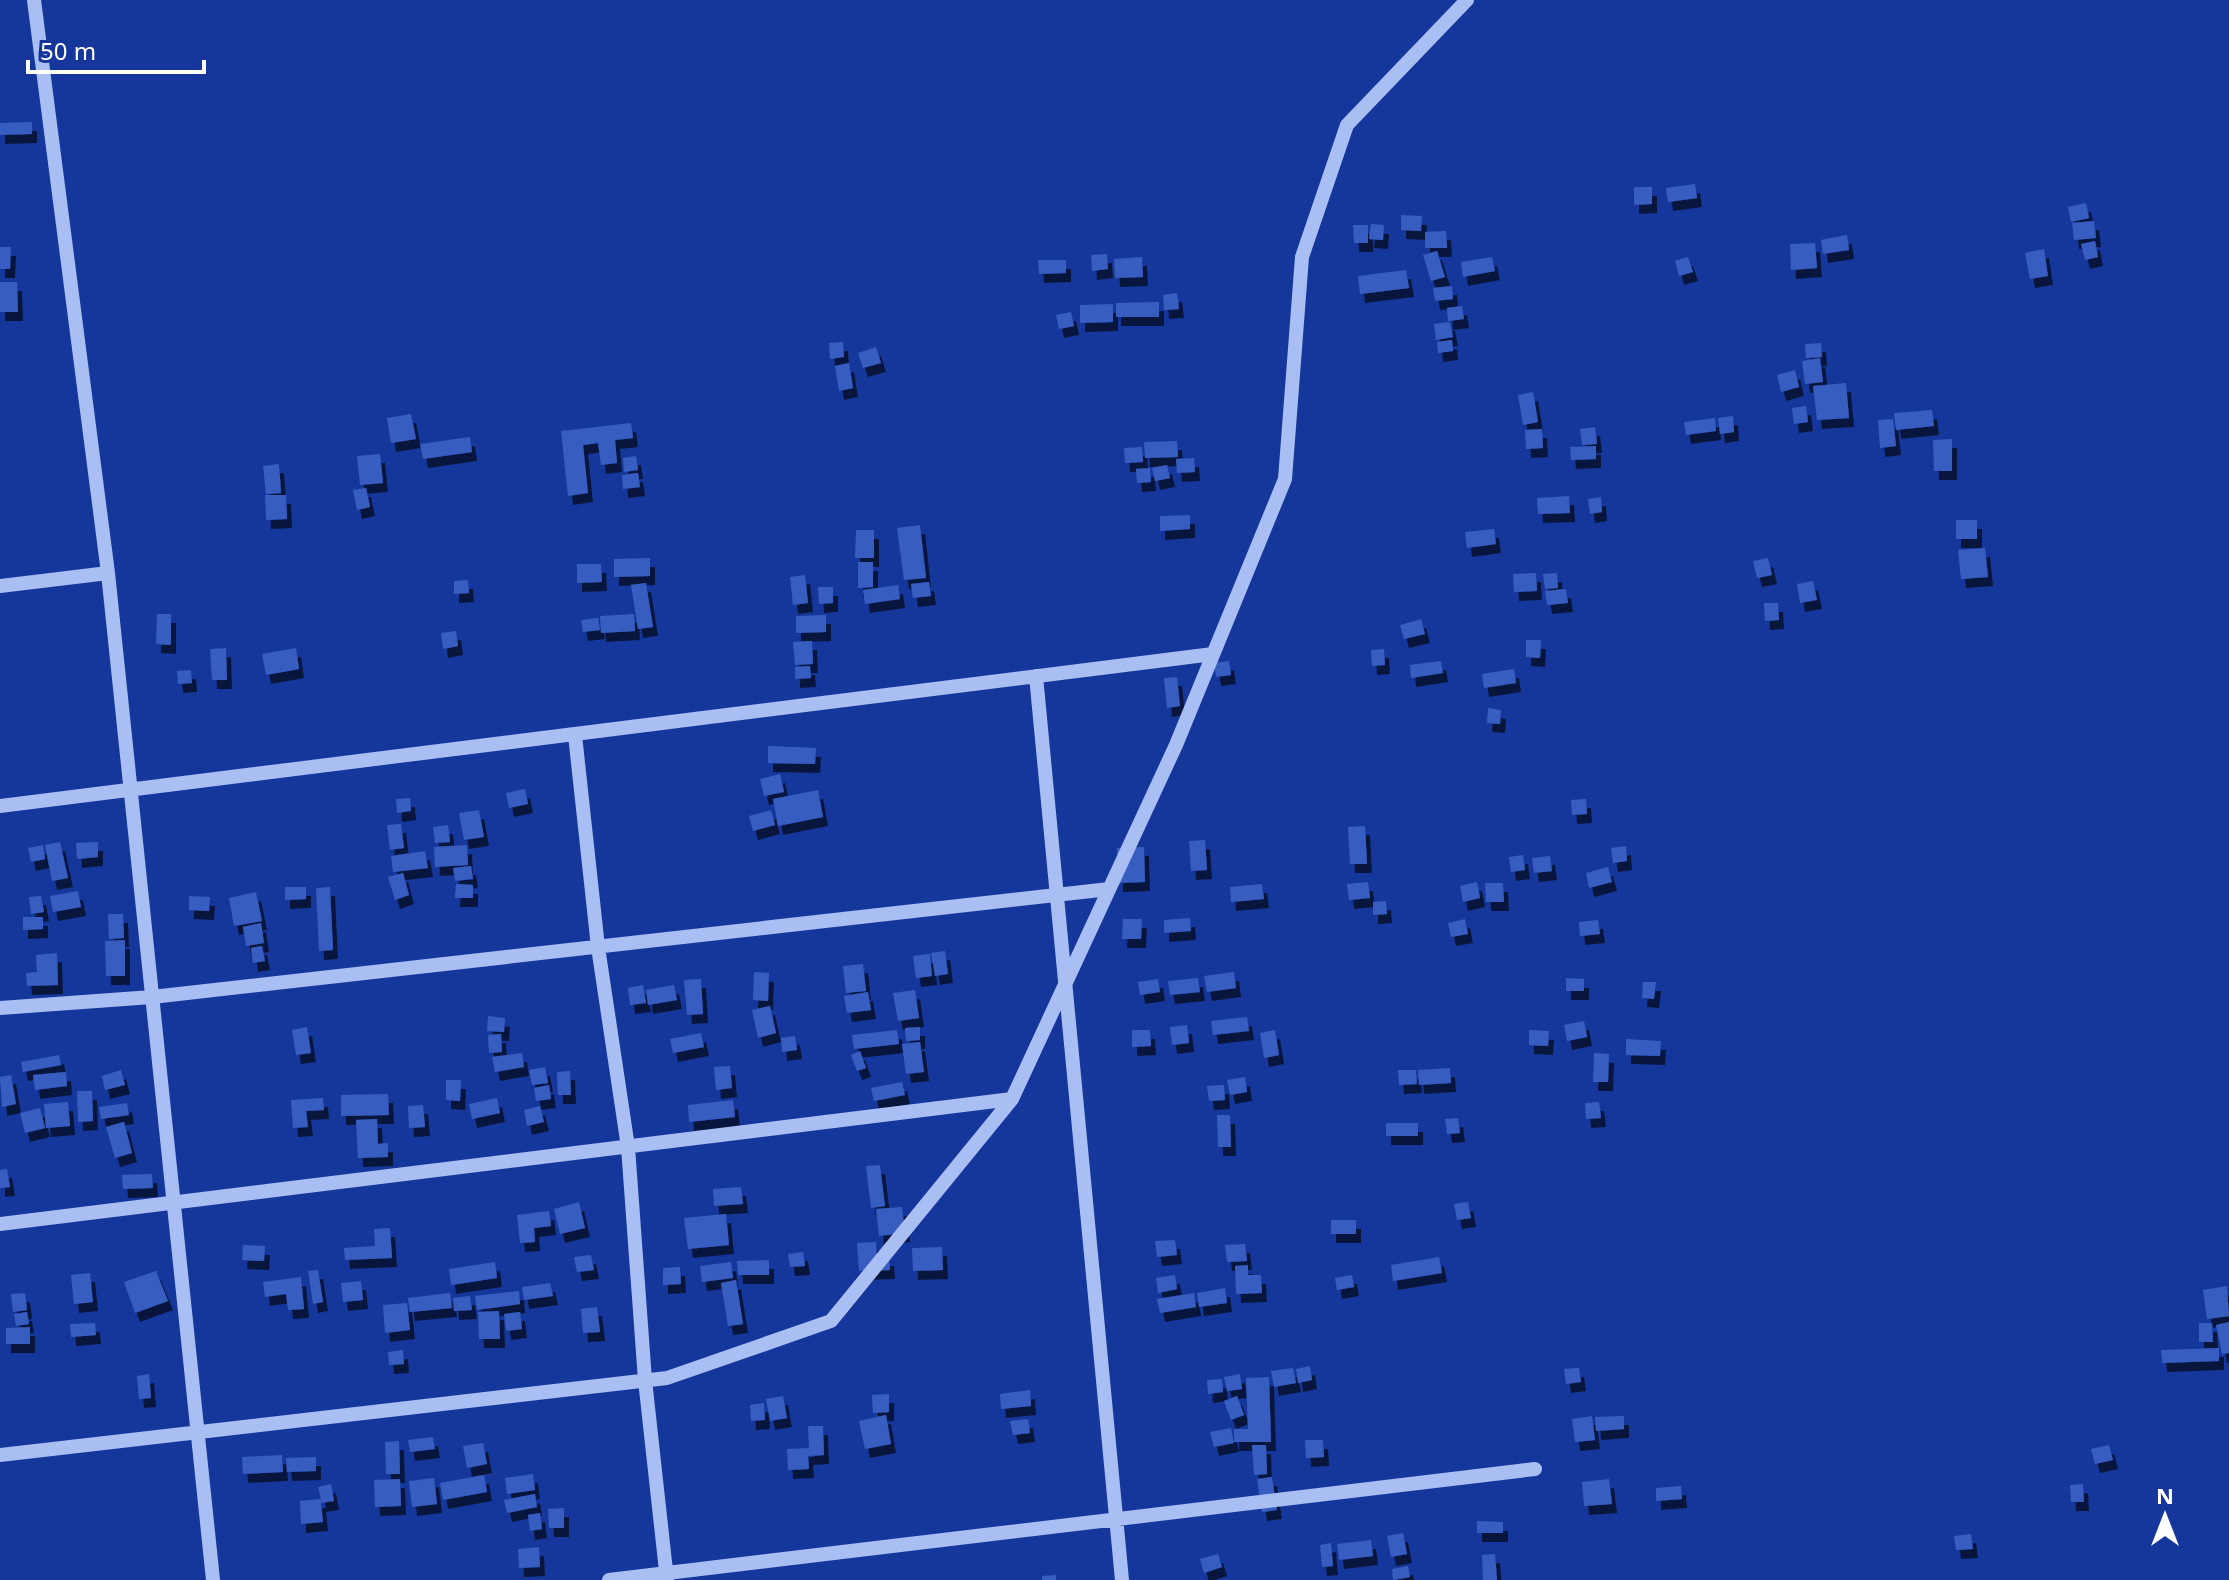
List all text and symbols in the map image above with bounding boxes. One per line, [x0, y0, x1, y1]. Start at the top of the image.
scale bar [28, 24, 204, 74]
text: 50 m [40, 34, 96, 67]
north arrow [2125, 1476, 2205, 1556]
text: N [2156, 1480, 2174, 1510]

